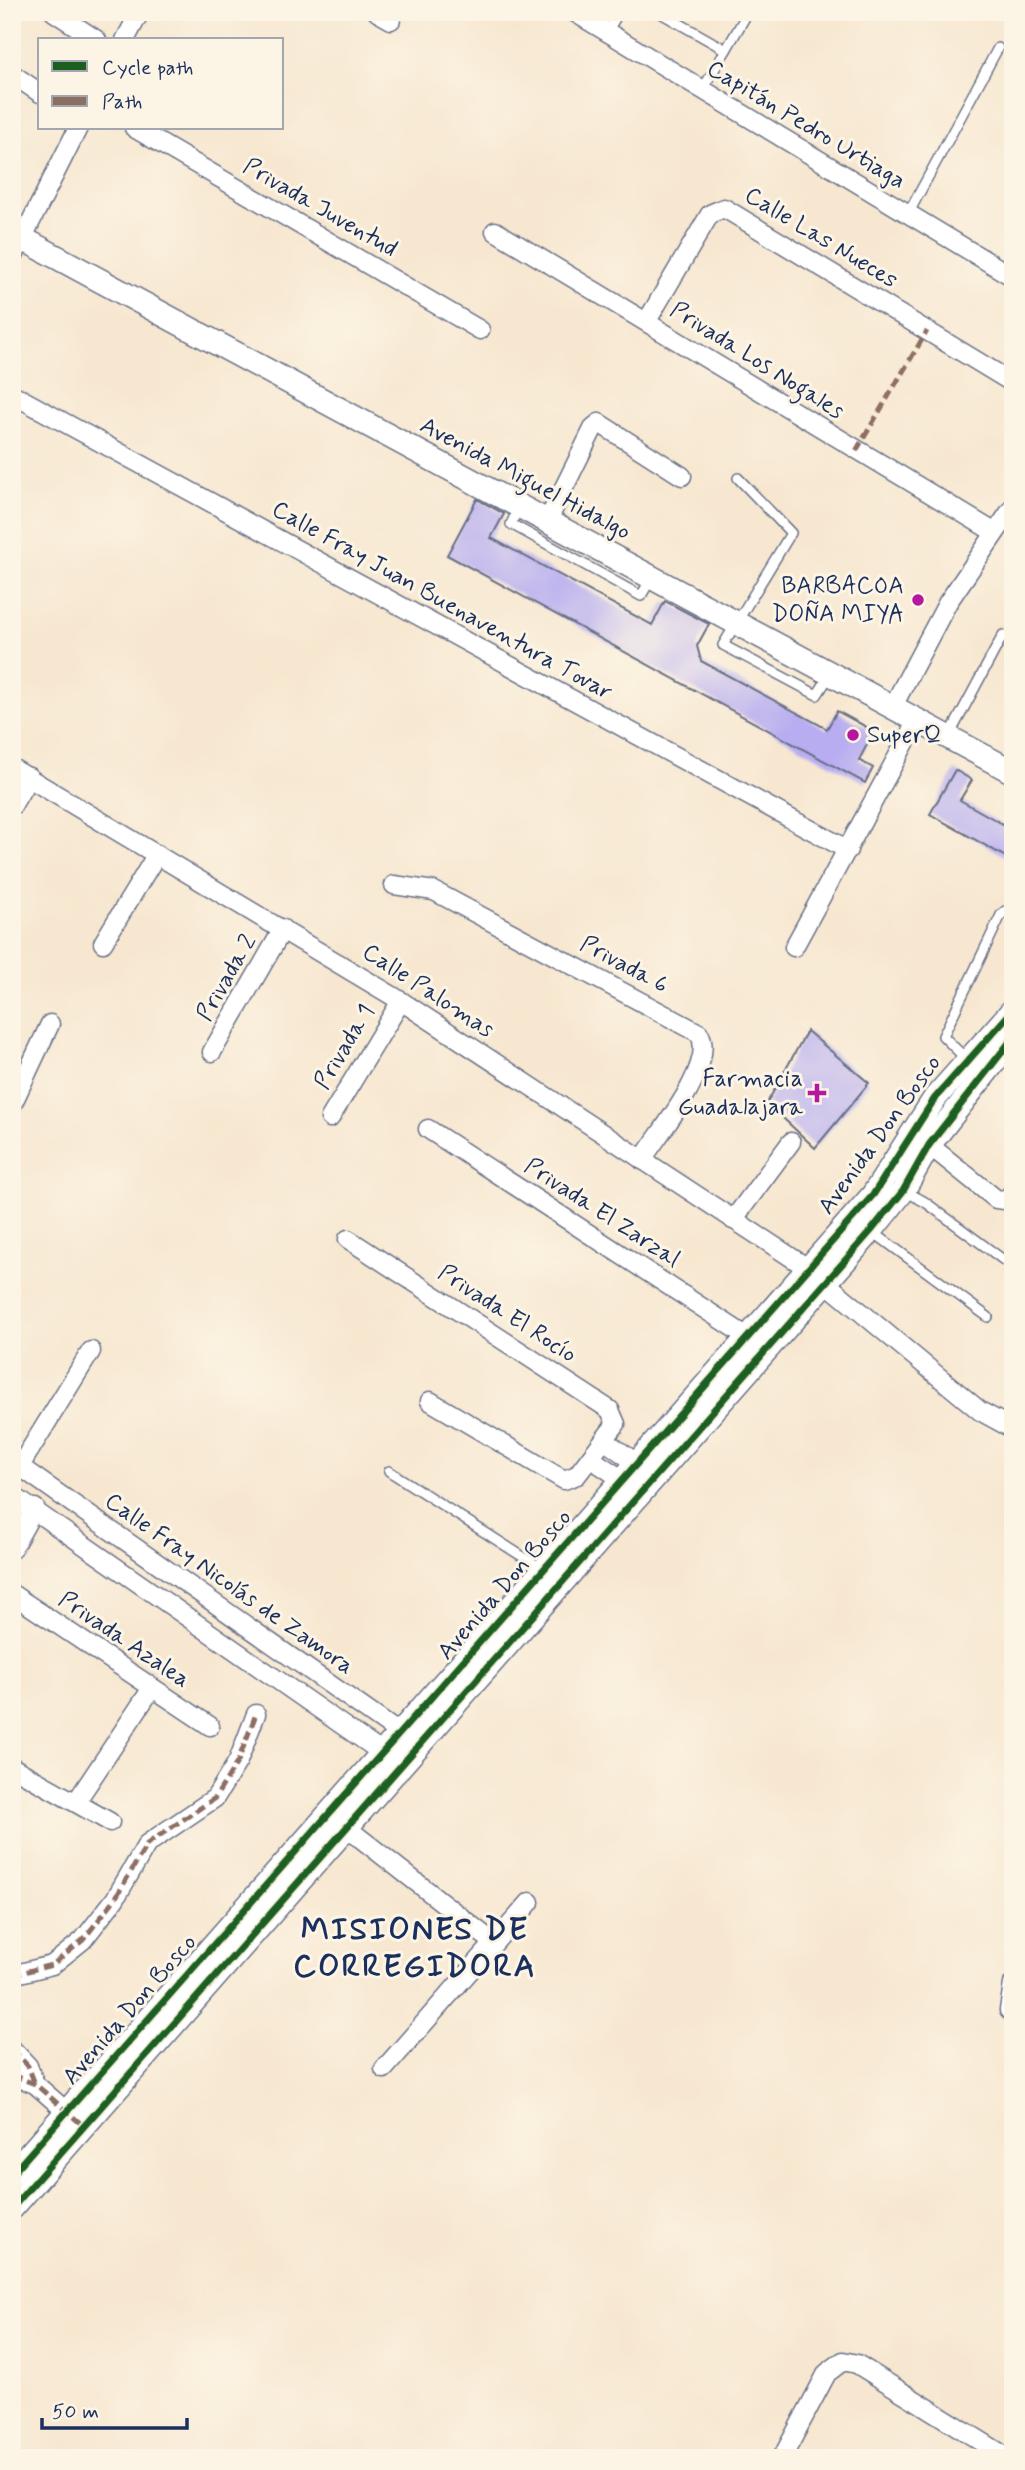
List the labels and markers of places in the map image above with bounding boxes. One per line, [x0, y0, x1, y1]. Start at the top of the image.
place label: BARBACOA DOÑA MIYA [772, 571, 904, 630]
marker: BARBACOA DOÑA MIYA [910, 592, 926, 608]
place label: SuperQ [867, 720, 941, 751]
marker: SuperQ [845, 727, 861, 743]
place label: Farmacia Guadalajara [678, 1064, 804, 1123]
marker: Farmacia Guadalajara [809, 1085, 825, 1101]

